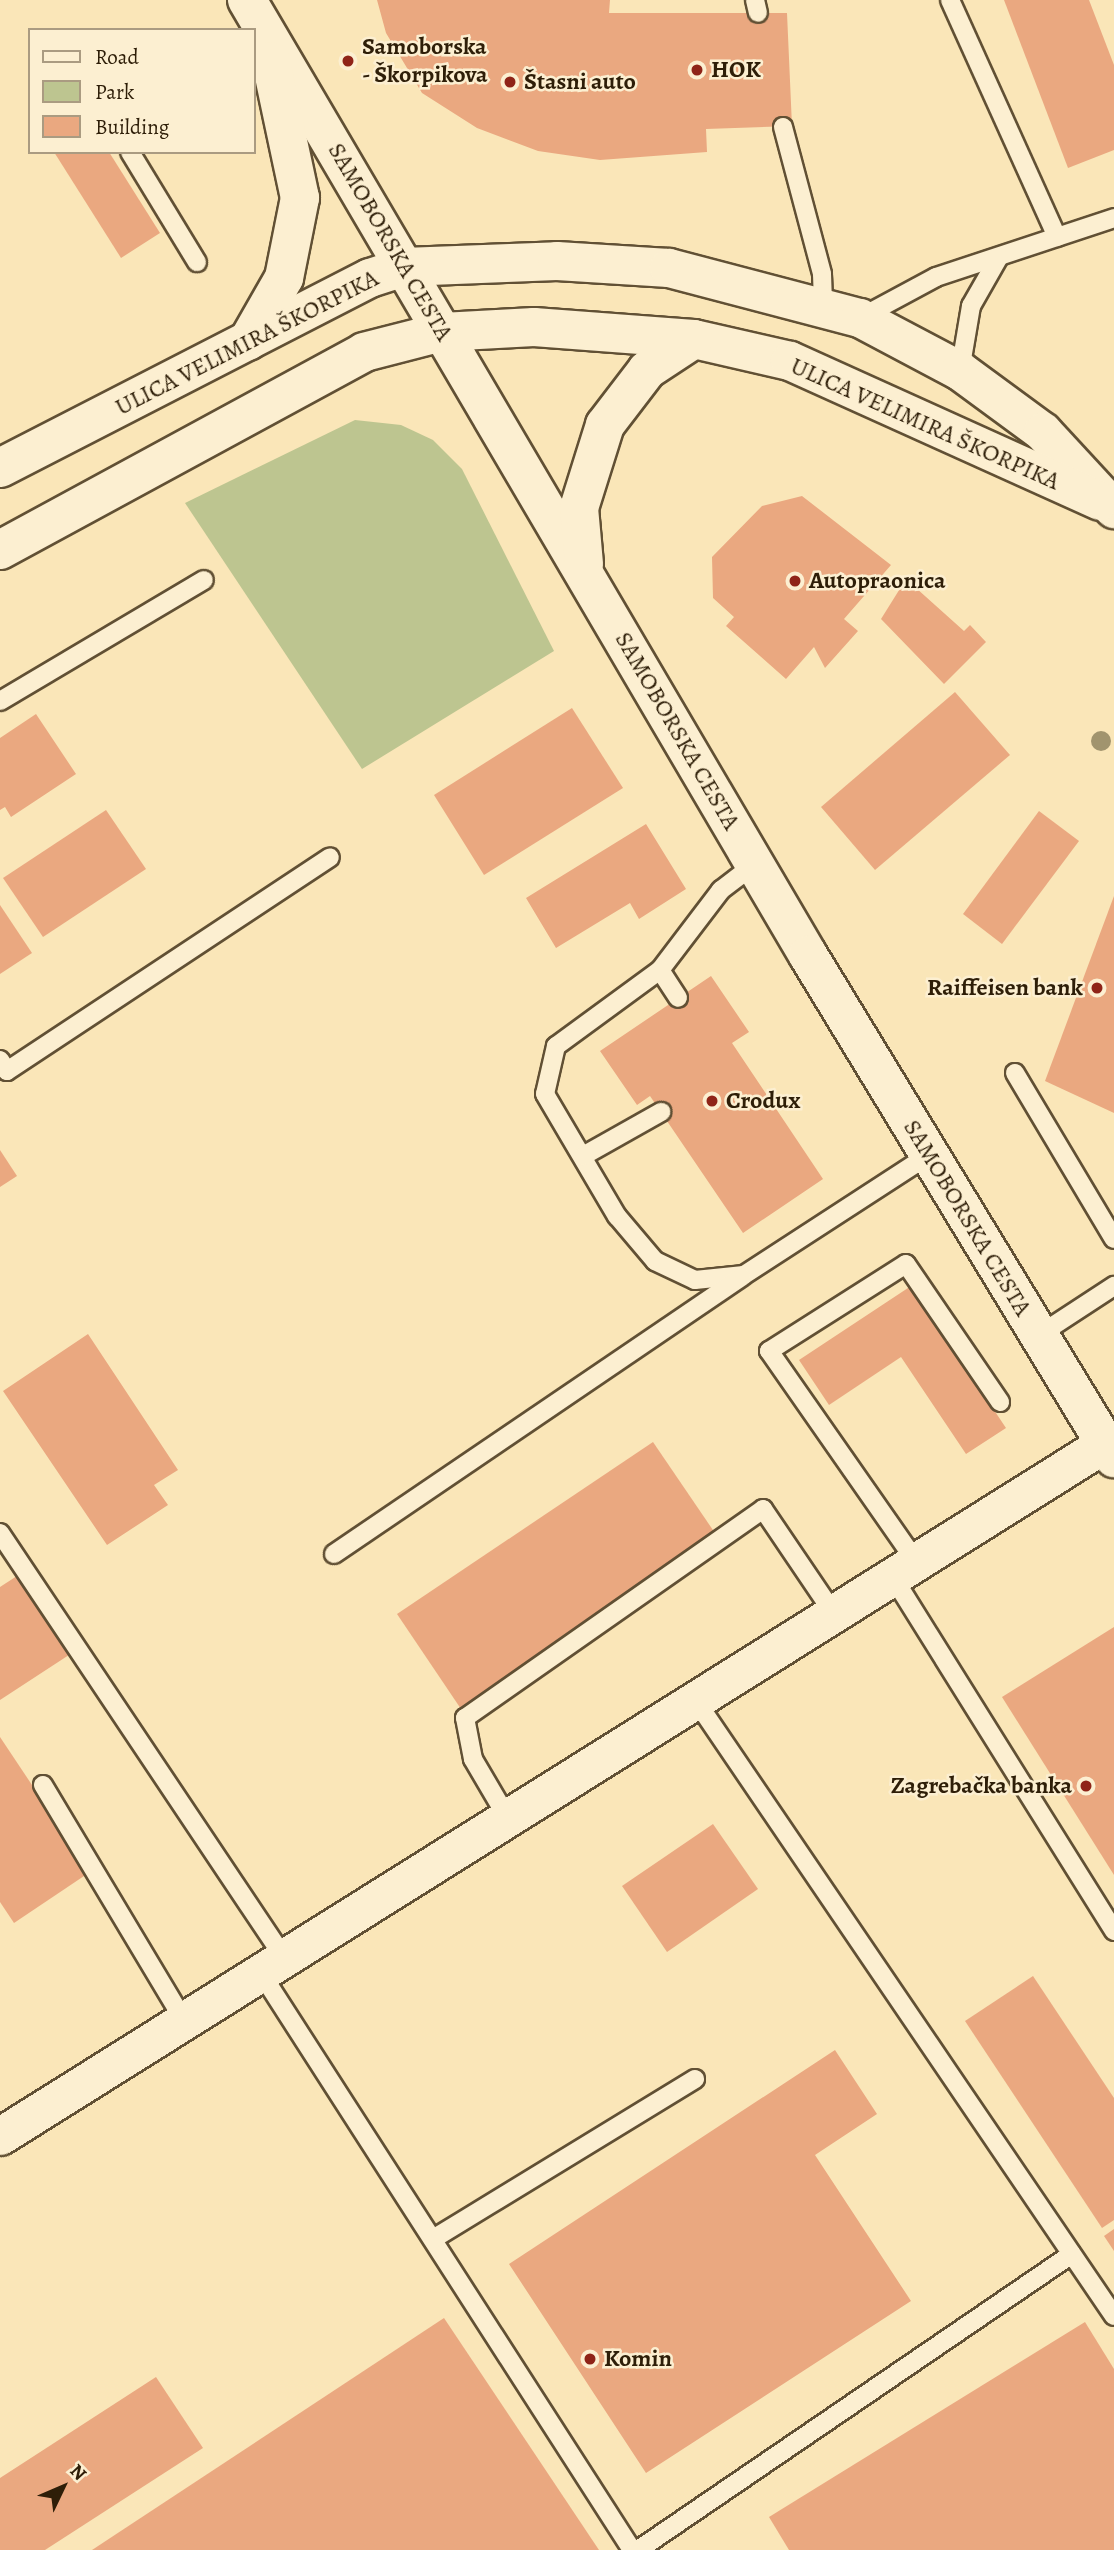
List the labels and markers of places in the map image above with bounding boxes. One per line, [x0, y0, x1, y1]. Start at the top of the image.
place label: Samoborska - Škorpikova [362, 33, 488, 89]
marker: Samoborska - Škorpikova [340, 53, 356, 69]
place label: HOK [711, 56, 761, 84]
marker: HOK [689, 62, 705, 78]
place label: Štasni auto [524, 68, 636, 96]
marker: Štasni auto [502, 74, 518, 90]
place label: Autopraonica [809, 567, 946, 595]
marker: Autopraonica [787, 573, 803, 589]
place label: Raiffeisen bank [927, 974, 1083, 1002]
marker: Raiffeisen bank [1089, 980, 1105, 996]
place label: Crodux [726, 1087, 800, 1115]
marker: Crodux [704, 1093, 720, 1109]
place label: Zagrebačka banka [891, 1772, 1072, 1800]
marker: Zagrebačka banka [1078, 1778, 1094, 1794]
place label: Komin [604, 2345, 672, 2373]
marker: Komin [582, 2351, 598, 2367]

